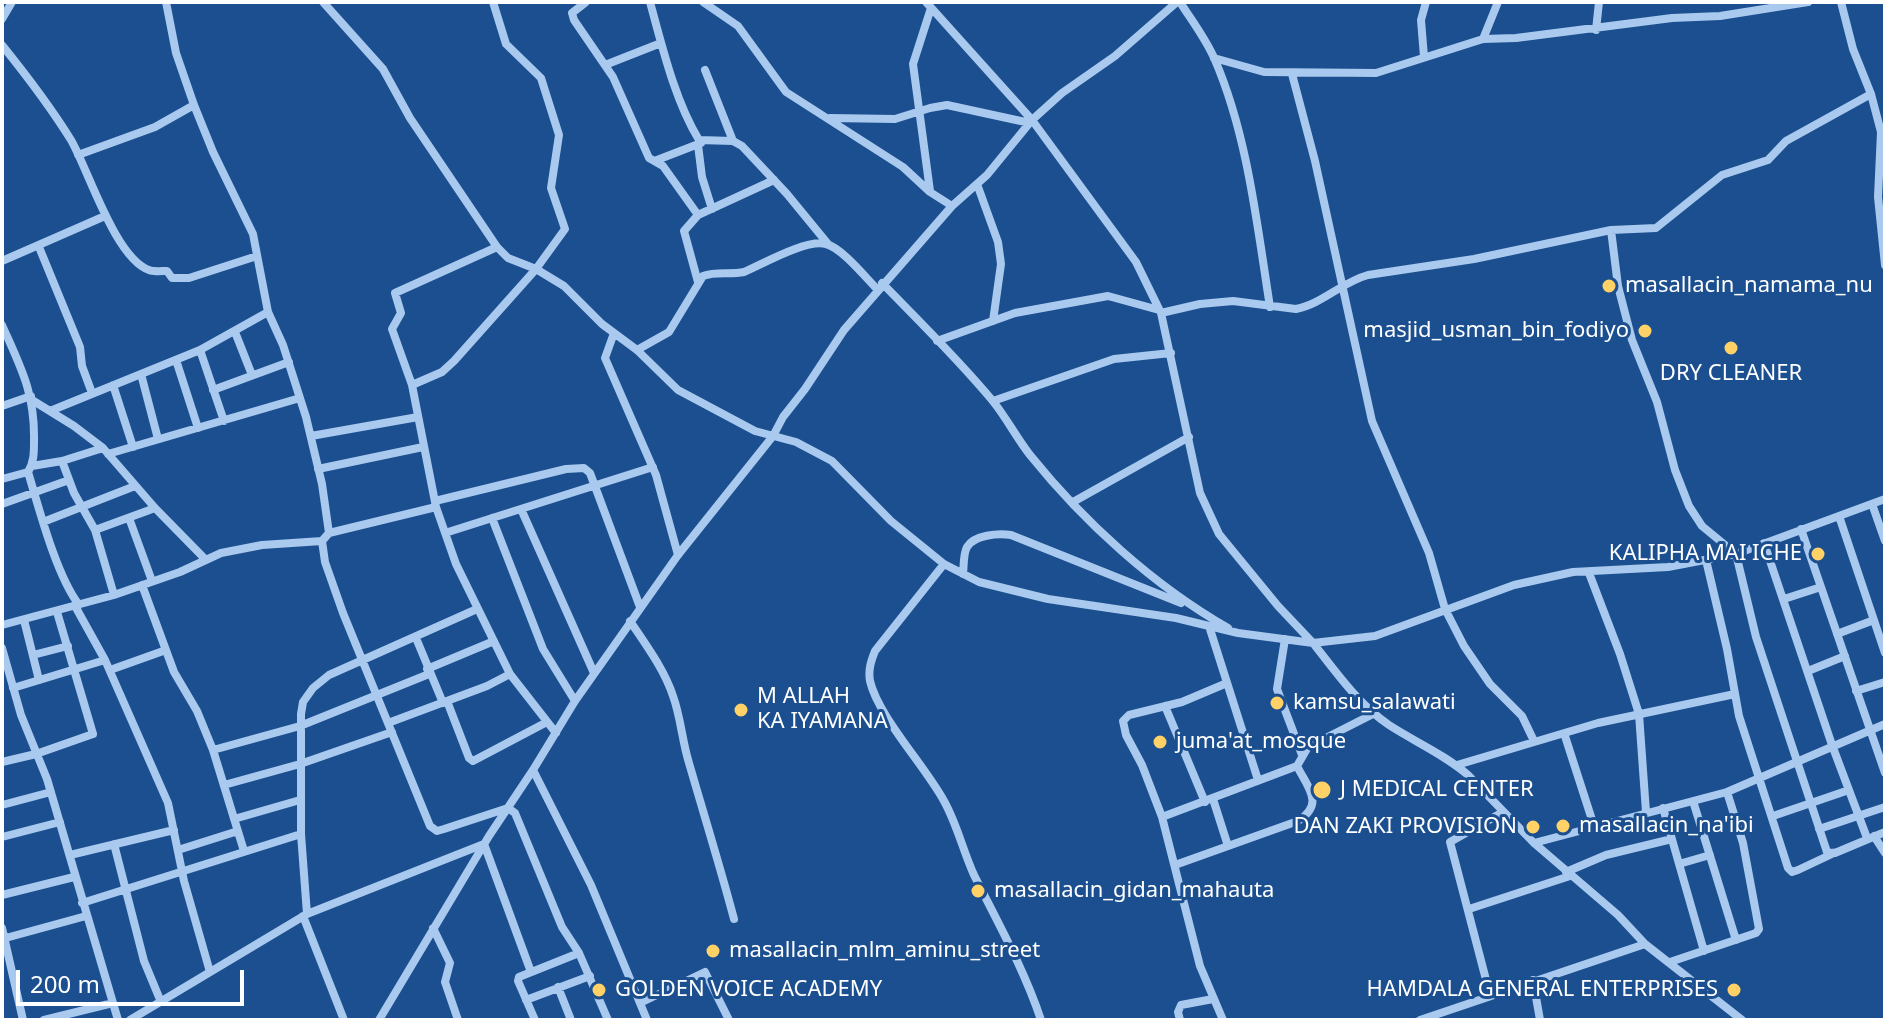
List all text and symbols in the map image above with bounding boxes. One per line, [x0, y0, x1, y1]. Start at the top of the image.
place label: masallacin_namama_nu [1625, 273, 1873, 299]
marker: masallacin_namama_nu [1600, 277, 1618, 295]
place label: masjid_usman_bin_fodiyo [1363, 318, 1629, 344]
marker: masjid_usman_bin_fodiyo [1636, 322, 1654, 340]
marker: DRY CLEANER [1722, 339, 1740, 357]
place label: DRY CLEANER [1660, 361, 1802, 387]
place label: KALIPHA MAI ICHE [1609, 541, 1802, 567]
marker: KALIPHA MAI ICHE [1809, 545, 1827, 563]
place label: M ALLAH KA IYAMANA [757, 684, 888, 736]
place label: kamsu_salawati [1293, 690, 1456, 716]
marker: kamsu_salawati [1268, 694, 1286, 712]
marker: M ALLAH KA IYAMANA [732, 701, 750, 719]
place label: juma'at_mosque [1176, 729, 1346, 755]
marker: juma'at_mosque [1151, 733, 1169, 751]
place label: J MEDICAL CENTER [1340, 777, 1534, 803]
marker: J MEDICAL CENTER [1311, 779, 1333, 801]
place label: masallacin_na'ibi [1579, 813, 1754, 839]
place label: DAN ZAKI PROVISION [1293, 814, 1517, 840]
marker: masallacin_na'ibi [1554, 817, 1572, 835]
marker: DAN ZAKI PROVISION [1524, 818, 1542, 836]
place label: masallacin_gidan_mahauta [994, 878, 1274, 904]
marker: masallacin_gidan_mahauta [969, 882, 987, 900]
place label: masallacin_mlm_aminu_street [729, 938, 1040, 964]
marker: masallacin_mlm_aminu_street [704, 942, 722, 960]
scale bar [20, 954, 248, 1004]
text: 200 m [30, 967, 100, 1000]
place label: GOLDEN VOICE ACADEMY [615, 977, 882, 1003]
place label: HAMDALA GENERAL ENTERPRISES [1367, 977, 1718, 1003]
marker: GOLDEN VOICE ACADEMY [590, 981, 608, 999]
marker: HAMDALA GENERAL ENTERPRISES [1725, 981, 1743, 999]

